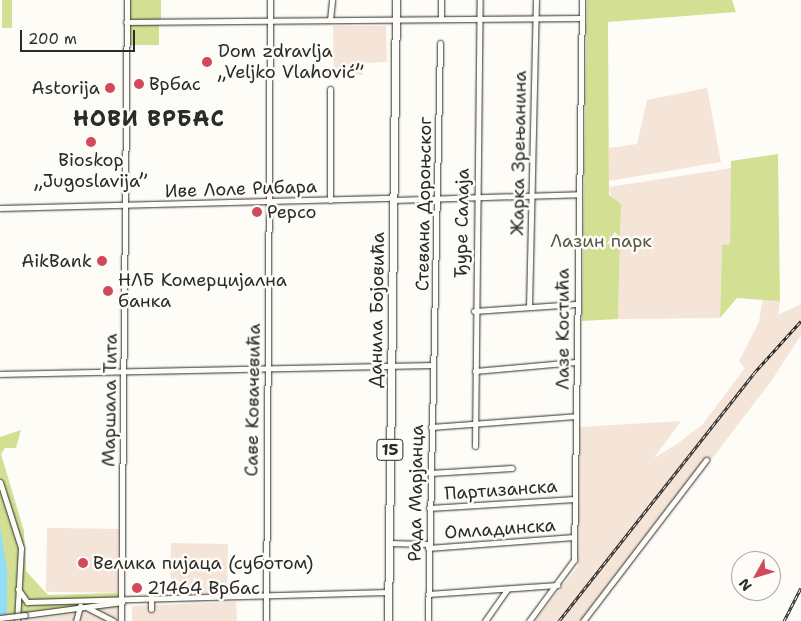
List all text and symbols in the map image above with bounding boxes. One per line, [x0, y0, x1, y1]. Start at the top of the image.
scale bar [22, 20, 138, 52]
text: 200 m [28, 29, 77, 49]
place label: Dom zdravlja „Veljko Vlahović” [218, 41, 364, 84]
marker: Dom zdravlja „Veljko Vlahović” [200, 55, 214, 69]
street label: Жарка Зрењанина [507, 70, 531, 236]
place label: Врбас [149, 73, 201, 95]
place label: Astorija [32, 77, 100, 99]
marker: Врбас [133, 78, 145, 90]
marker: Astorija [104, 82, 116, 94]
district label: НОВИ ВРБАС [72, 106, 226, 132]
street label: Стевана Дороњског [412, 117, 436, 291]
marker: Bioskop „Jugoslavija” [85, 136, 97, 148]
place label: Bioskop „Jugoslavija” [35, 150, 147, 192]
street label: Ђуре Салаја [450, 168, 474, 278]
street label: Иве Лоле Рибара [165, 176, 317, 202]
place label: Pepco [267, 201, 317, 223]
marker: Pepco [251, 206, 263, 218]
park label: Лазин парк [550, 230, 652, 252]
street label: Данила Бојовића [365, 232, 389, 388]
place label: AikBank [21, 250, 92, 272]
marker: AikBank [96, 255, 108, 267]
street label: Лазе Костића [552, 268, 574, 390]
place label: НЛБ Комерцијална банка [118, 270, 287, 312]
marker: НЛБ Комерцијална банка [102, 285, 114, 297]
street label: Саве Ковачевића [241, 323, 265, 477]
street label: Маршала Тита [98, 333, 122, 467]
street label: Рада Марјанца [404, 424, 428, 562]
road number: 15 [376, 436, 404, 464]
street label: Партизанска [444, 475, 558, 505]
street label: Омладинска [444, 514, 556, 544]
north arrow [731, 551, 781, 601]
place label: Велика пијаца (суботом) [93, 552, 313, 574]
marker: Велика пијаца (суботом) [77, 557, 89, 569]
text: N [735, 575, 756, 595]
place label: 21464 Врбас [147, 577, 260, 599]
marker: 21464 Врбас [131, 582, 143, 594]

